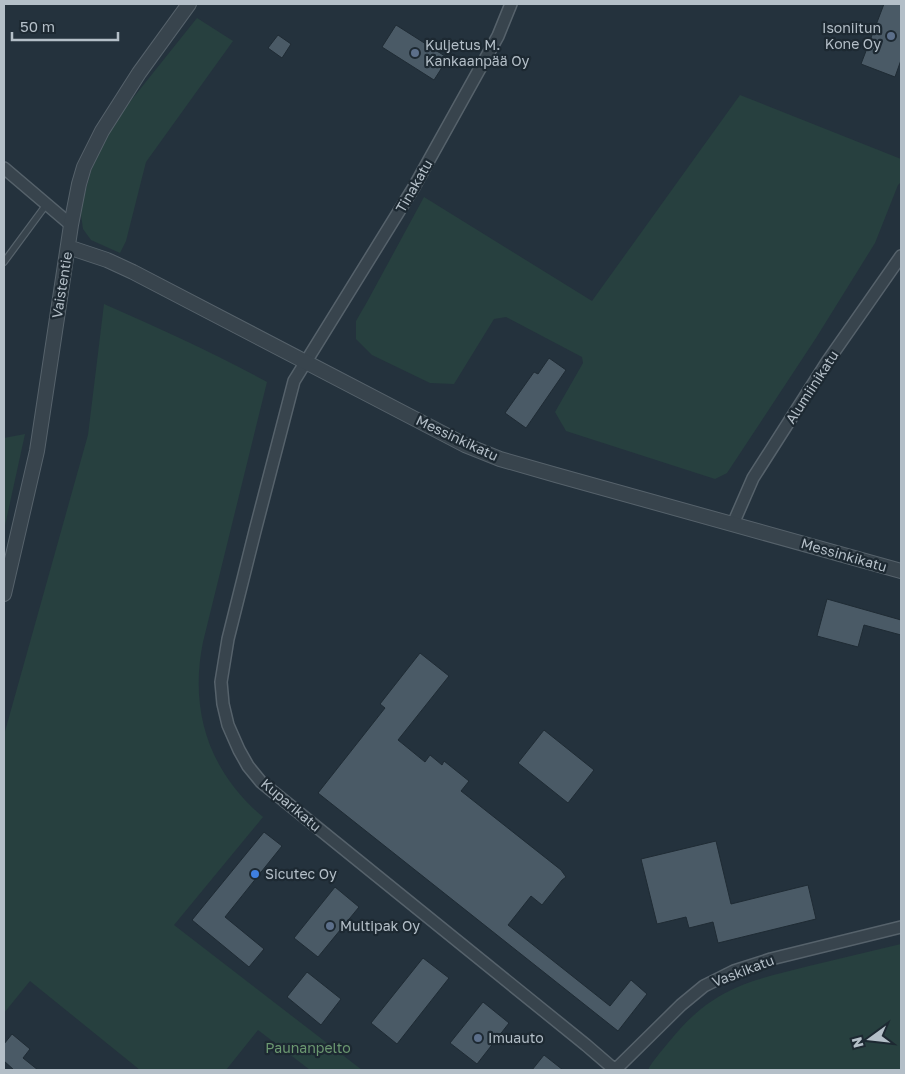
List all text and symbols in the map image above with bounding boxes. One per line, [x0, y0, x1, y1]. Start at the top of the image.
scale bar [12, 10, 119, 42]
text: 50 m [20, 17, 55, 35]
place label: Isoniitun Kone Oy [822, 19, 881, 52]
marker: Isoniitun Kone Oy [885, 30, 897, 42]
place label: Kuljetus M. Kankaanpää Oy [425, 36, 530, 69]
marker: Kuljetus M. Kankaanpää Oy [409, 47, 421, 59]
street label: Tinakatu [392, 156, 436, 215]
street label: Vaistentie [48, 250, 75, 319]
street label: Alumiinikatu [782, 347, 842, 427]
street label: Messinkikatu [413, 411, 501, 464]
street label: Messinkikatu [799, 534, 889, 575]
street label: Kuparikatu [258, 775, 325, 835]
place label: Sicutec Oy [265, 865, 337, 882]
marker: Sicutec Oy [249, 868, 261, 880]
place label: Multipak Oy [340, 917, 420, 934]
marker: Multipak Oy [324, 920, 336, 932]
street label: Vaskikatu [709, 951, 776, 990]
north arrow [845, 1014, 895, 1064]
place label: Imuauto [488, 1029, 544, 1046]
marker: Imuauto [472, 1032, 484, 1044]
text: N [847, 1035, 867, 1050]
park label: Paunanpelto [265, 1039, 351, 1056]

